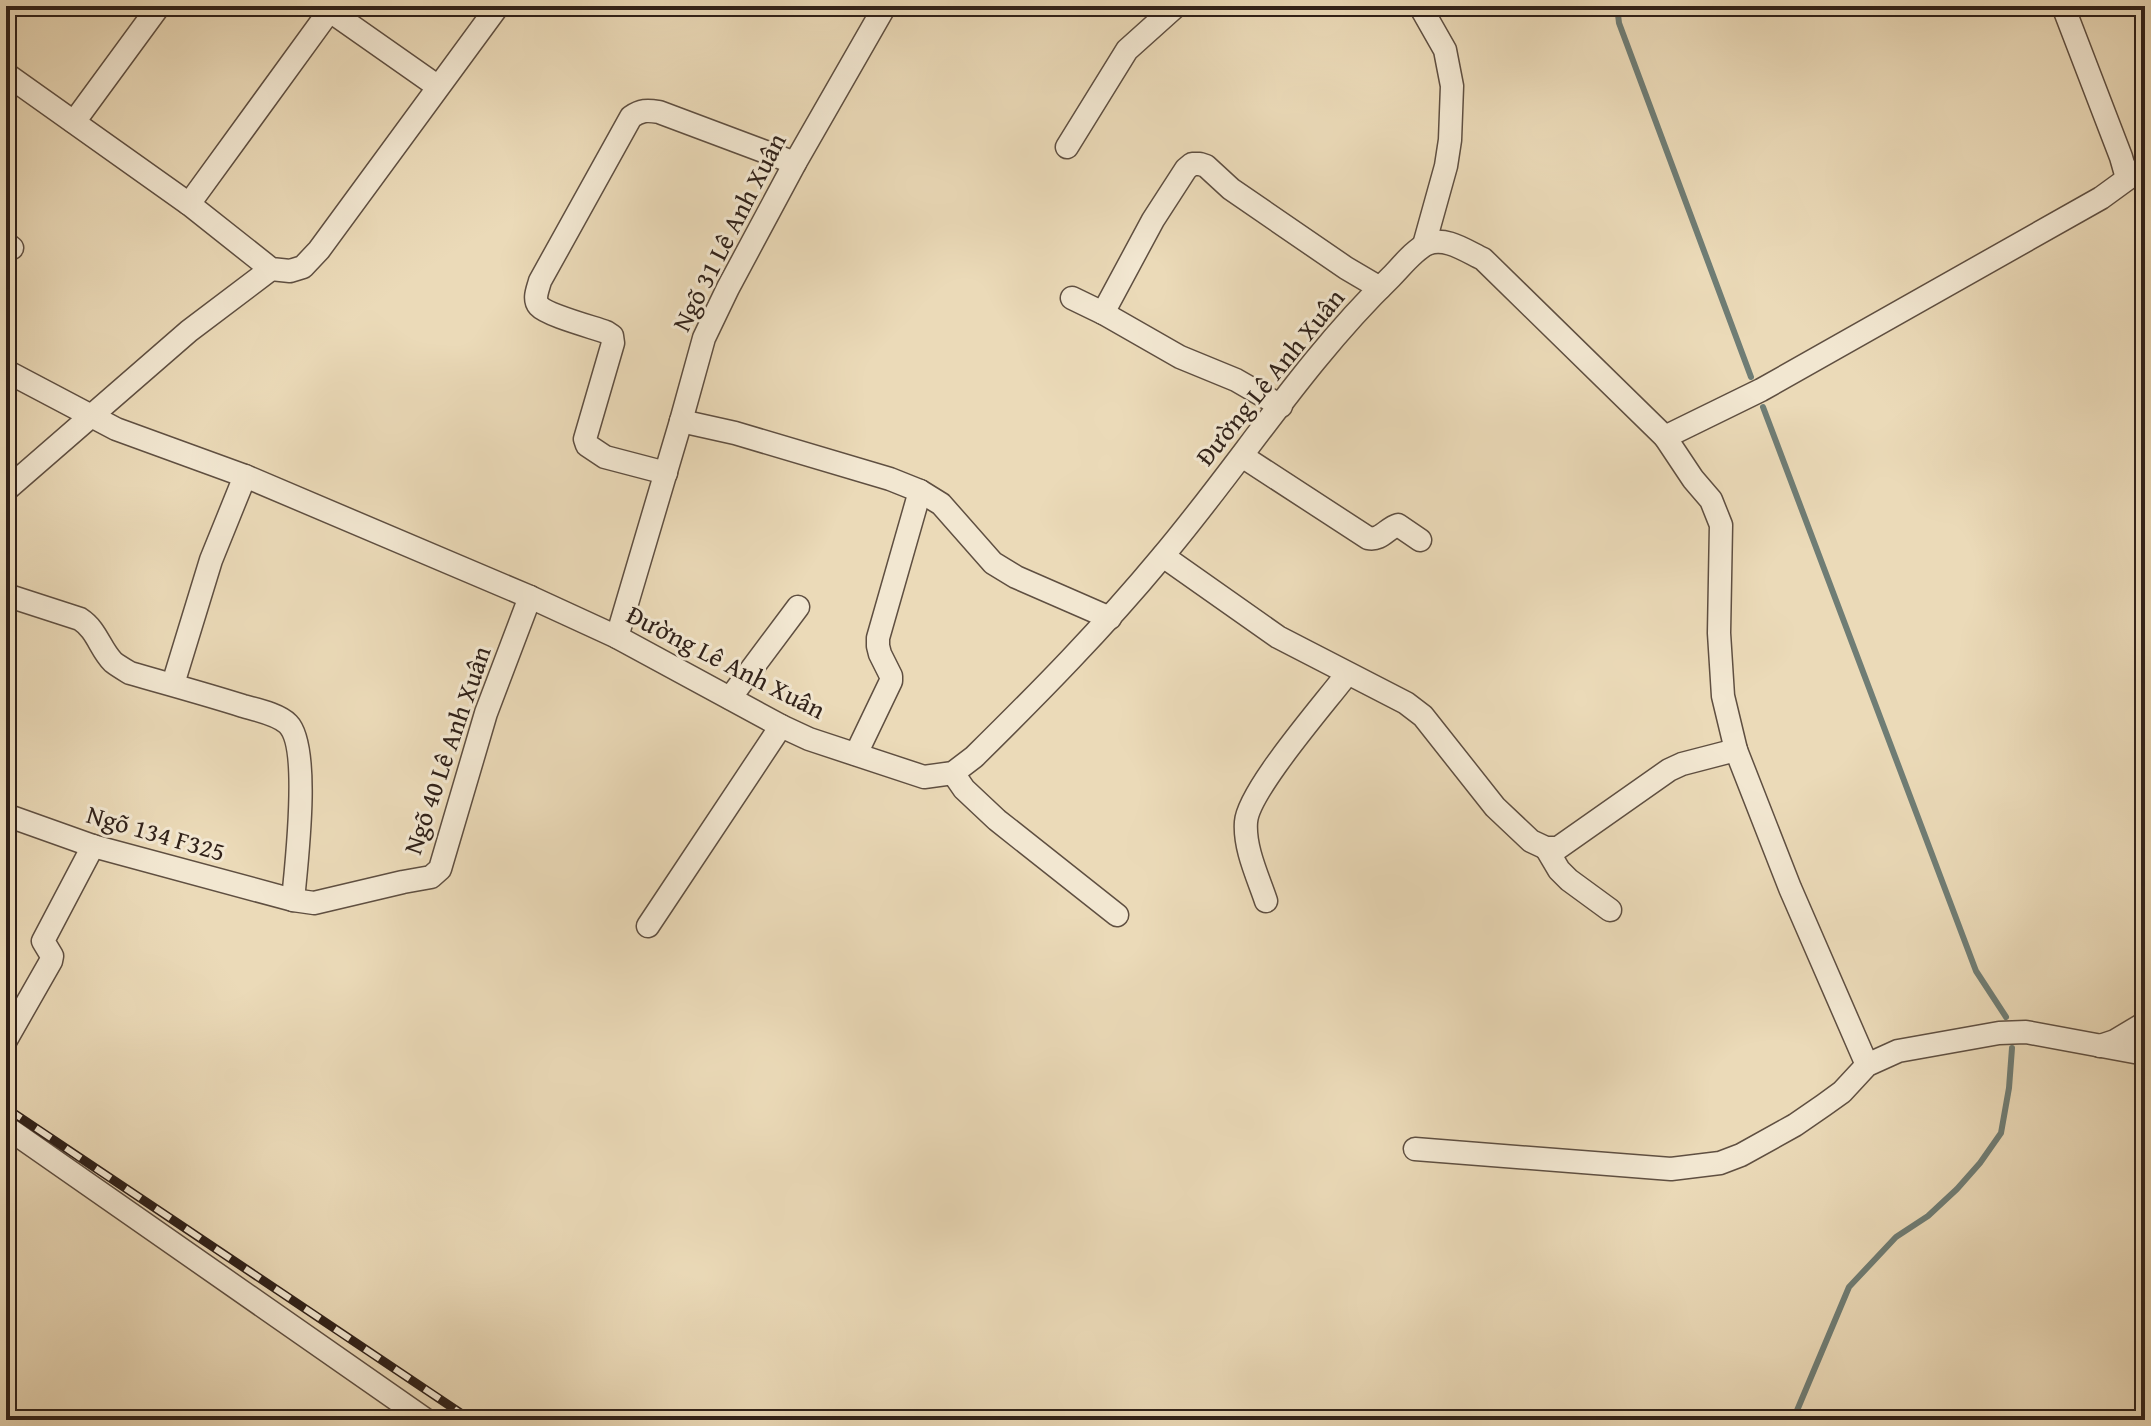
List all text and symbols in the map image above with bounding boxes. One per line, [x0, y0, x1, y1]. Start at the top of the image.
street label: Ngõ 31 Lê Anh Xuân [662, 125, 796, 338]
street label: Đường Lê Anh Xuân [1186, 279, 1354, 474]
street label: Đường Lê Anh Xuân [620, 595, 833, 729]
street label: Ngõ 40 Lê Anh Xuân [393, 640, 501, 859]
street label: Ngõ 134 F325 [82, 794, 230, 871]

